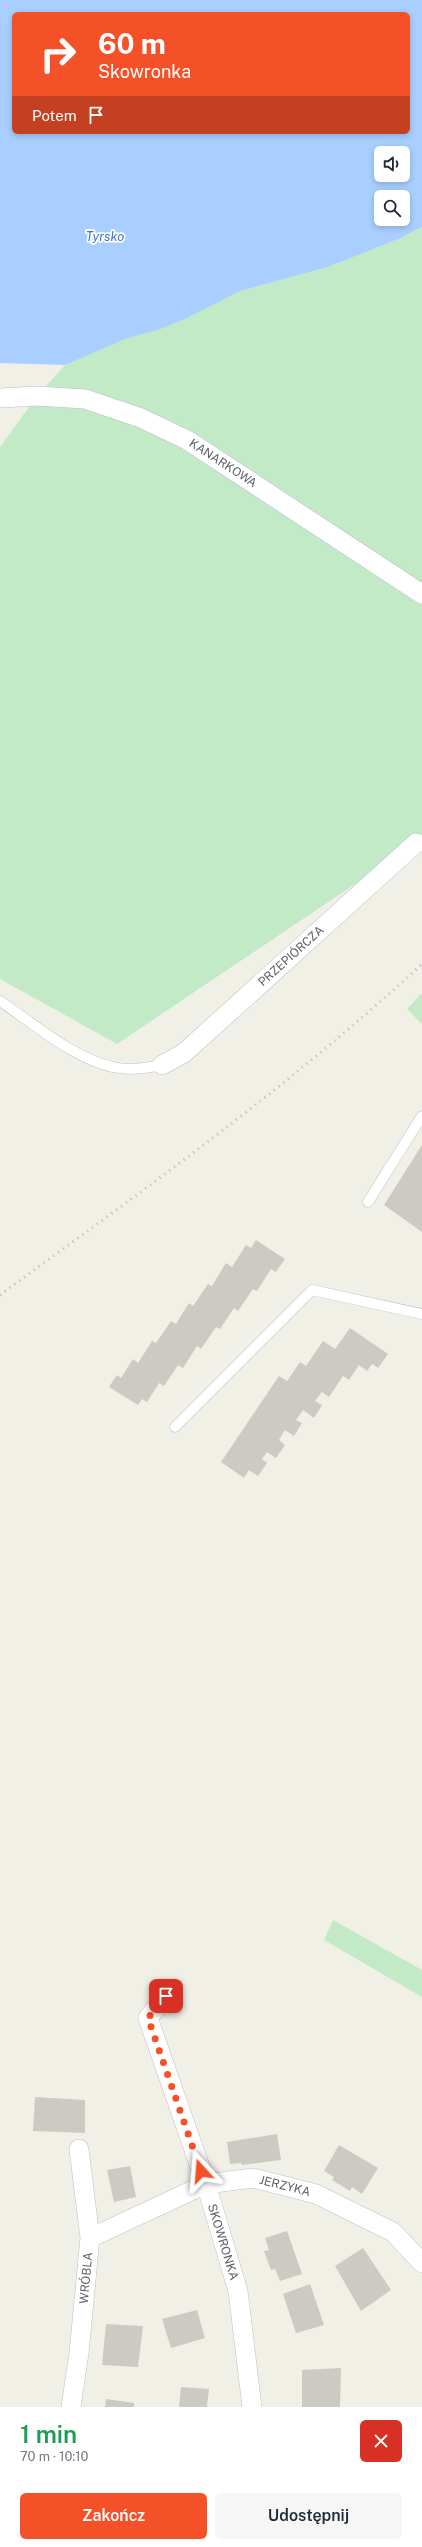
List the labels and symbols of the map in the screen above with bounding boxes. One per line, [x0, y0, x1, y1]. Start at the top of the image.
water label: Tyrsko [86, 229, 124, 244]
street label: KANARKOWA [186, 436, 260, 490]
street label: PRZEPIÓRCZA [255, 923, 327, 989]
pin [149, 1979, 183, 2013]
position arrow [180, 2150, 222, 2192]
street label: JERZYKA [258, 2173, 312, 2199]
street label: SKOWRONKA [205, 2202, 241, 2282]
street label: WRÓBLA [77, 2251, 95, 2305]

